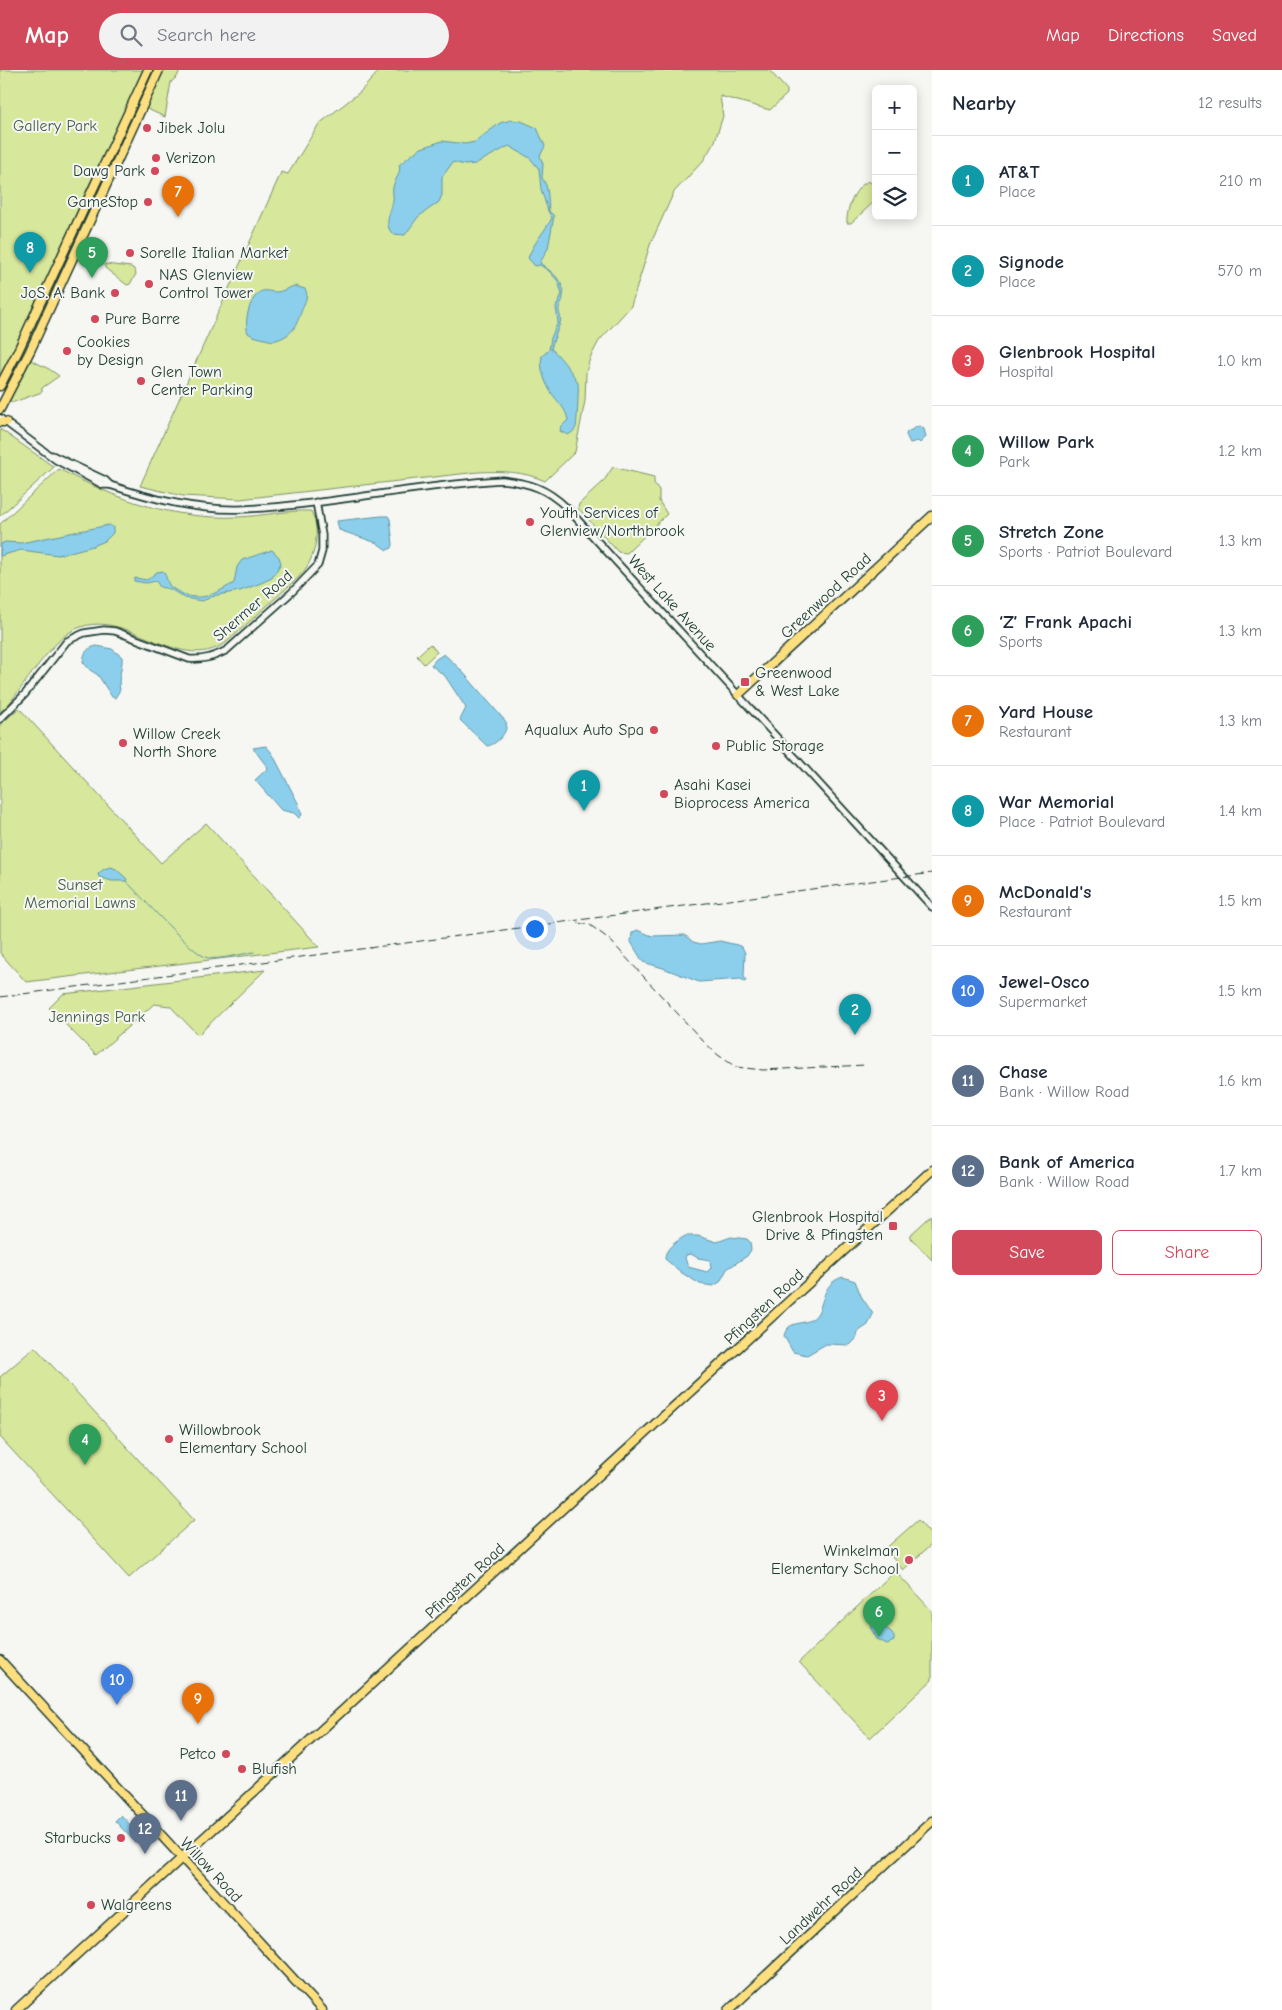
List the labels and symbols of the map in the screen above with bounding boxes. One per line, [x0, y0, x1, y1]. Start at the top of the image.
park label: Gallery Park [13, 117, 97, 135]
place label: Jibek Jolu [157, 119, 225, 137]
marker: Jibek Jolu [141, 122, 153, 134]
place label: Verizon [166, 149, 216, 167]
marker: Verizon [150, 152, 162, 164]
place label: Dawg Park [73, 162, 145, 180]
marker: Dawg Park [149, 165, 161, 177]
pin: 7 [162, 176, 194, 217]
place label: GameStop [67, 193, 138, 211]
marker: GameStop [142, 196, 154, 208]
pin: 8 [14, 232, 46, 273]
pin: 5 [76, 237, 108, 278]
place label: Sorelle Italian Market [140, 244, 288, 262]
marker: Sorelle Italian Market [124, 247, 136, 259]
place label: NAS Glenview Control Tower [159, 266, 254, 302]
marker: NAS Glenview Control Tower [143, 278, 155, 290]
place label: JoS. A. Bank [21, 284, 105, 302]
marker: JoS. A. Bank [109, 287, 121, 299]
place label: Pure Barre [105, 310, 180, 328]
marker: Pure Barre [89, 313, 101, 325]
place label: Cookies by Design [77, 333, 144, 369]
marker: Cookies by Design [61, 345, 73, 357]
place label: Glen Town Center Parking [151, 363, 253, 399]
marker: Glen Town Center Parking [135, 375, 147, 387]
place label: Youth Services of Glenview/Northbrook [540, 504, 685, 540]
marker: Youth Services of Glenview/Northbrook [524, 516, 536, 528]
street label: Greenwood Road [777, 550, 875, 642]
street label: West Lake Avenue [624, 551, 720, 655]
street label: Shermer Road [210, 567, 296, 645]
place label: Greenwood & West Lake [755, 664, 839, 700]
marker: Greenwood & West Lake [739, 676, 751, 688]
place label: Aqualux Auto Spa [524, 721, 644, 739]
marker: Aqualux Auto Spa [648, 724, 660, 736]
place label: Willow Creek North Shore [133, 725, 221, 761]
marker: Willow Creek North Shore [117, 737, 129, 749]
place label: Public Storage [726, 737, 824, 755]
marker: Public Storage [710, 740, 722, 752]
pin: 1 [568, 770, 600, 811]
place label: Asahi Kasei Bioprocess America [674, 776, 810, 812]
marker: Asahi Kasei Bioprocess America [658, 788, 670, 800]
park label: Sunset Memorial Lawns [24, 876, 136, 912]
your location [522, 916, 548, 942]
pin: 2 [839, 994, 871, 1035]
park label: Jennings Park [49, 1008, 146, 1026]
place label: Glenbrook Hospital Drive & Pfingsten [752, 1208, 883, 1244]
marker: Glenbrook Hospital Drive & Pfingsten [887, 1220, 899, 1232]
street label: Pfingsten Road [721, 1266, 807, 1348]
pin: 3 [866, 1380, 898, 1421]
place label: Willowbrook Elementary School [179, 1421, 307, 1457]
pin: 4 [69, 1424, 101, 1465]
marker: Willowbrook Elementary School [163, 1433, 175, 1445]
street label: Pfingsten Road [422, 1540, 508, 1622]
place label: Winkelman Elementary School [771, 1542, 899, 1578]
marker: Winkelman Elementary School [903, 1554, 915, 1566]
pin: 6 [863, 1596, 895, 1637]
pin: 10 [101, 1664, 133, 1705]
pin: 9 [182, 1683, 214, 1724]
place label: Petco [179, 1745, 216, 1763]
marker: Petco [220, 1748, 232, 1760]
place label: Blufish [252, 1760, 297, 1778]
marker: Blufish [236, 1763, 248, 1775]
pin: 11 [165, 1780, 197, 1821]
pin: 12 [129, 1813, 161, 1854]
place label: Starbucks [45, 1829, 111, 1847]
marker: Starbucks [115, 1832, 127, 1844]
street label: Willow Road [176, 1834, 246, 1906]
street label: Landwehr Road [776, 1863, 866, 1949]
place label: Walgreens [101, 1896, 172, 1914]
marker: Walgreens [85, 1899, 97, 1911]

